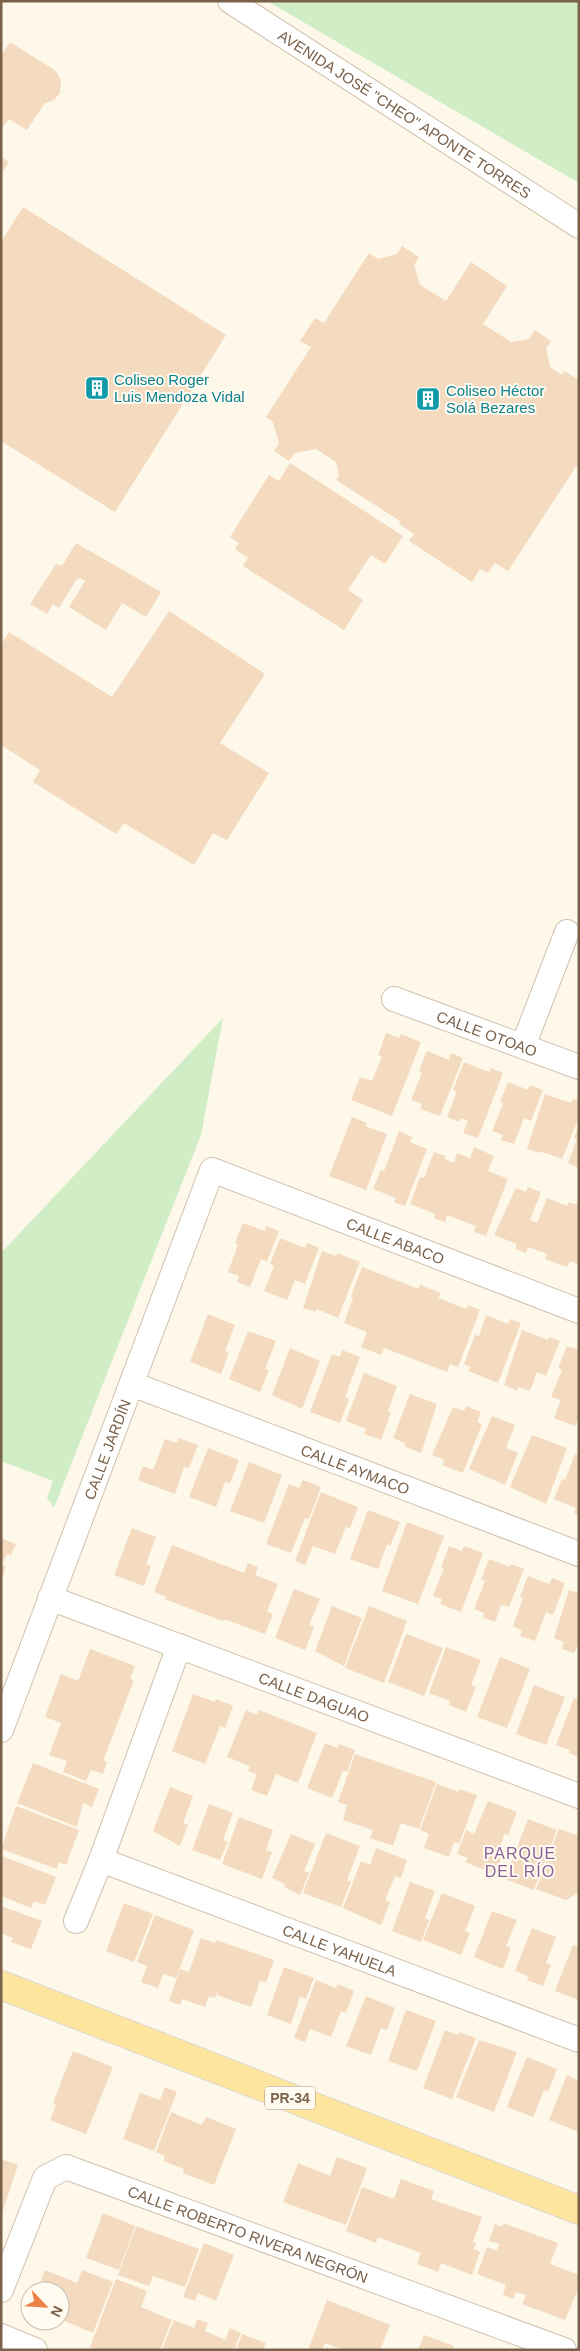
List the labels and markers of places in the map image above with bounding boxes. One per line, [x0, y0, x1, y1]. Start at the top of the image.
place label: Coliseo Roger Luis Mendoza Vidal [114, 371, 245, 405]
building icon: Coliseo Roger Luis Mendoza Vidal [84, 375, 110, 401]
place label: Coliseo Héctor Solá Bezares [446, 382, 544, 416]
building icon: Coliseo Héctor Solá Bezares [415, 386, 441, 412]

